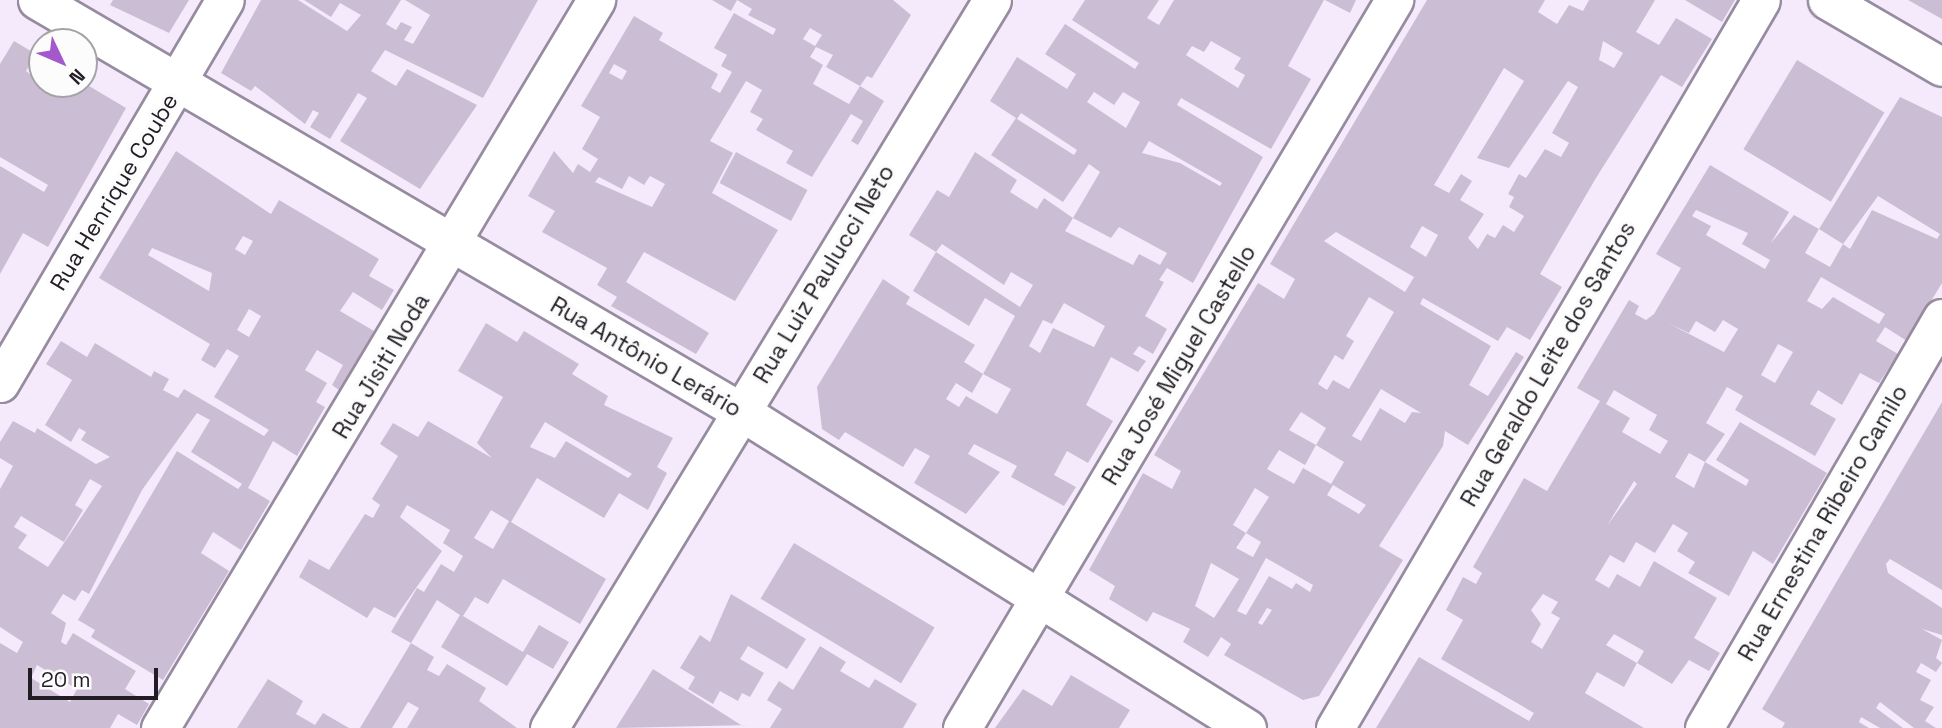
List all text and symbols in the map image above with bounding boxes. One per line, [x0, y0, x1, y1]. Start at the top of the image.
north arrow [28, 28, 98, 98]
text: N [64, 63, 90, 90]
street label: Rua Henrique Coube [44, 89, 184, 295]
street label: Rua Luiz Paulucci Neto [748, 160, 900, 388]
street label: Rua Geraldo Leite dos Santos [1455, 217, 1641, 511]
street label: Rua José Miguel Castello [1096, 240, 1262, 490]
street label: Rua Jisiti Noda [327, 288, 435, 444]
street label: Rua Antônio Lerário [545, 291, 747, 423]
street label: Rua Ernestina Ribeiro Camilo [1732, 380, 1914, 666]
scale bar [32, 654, 161, 698]
text: 20 m [41, 666, 91, 693]

